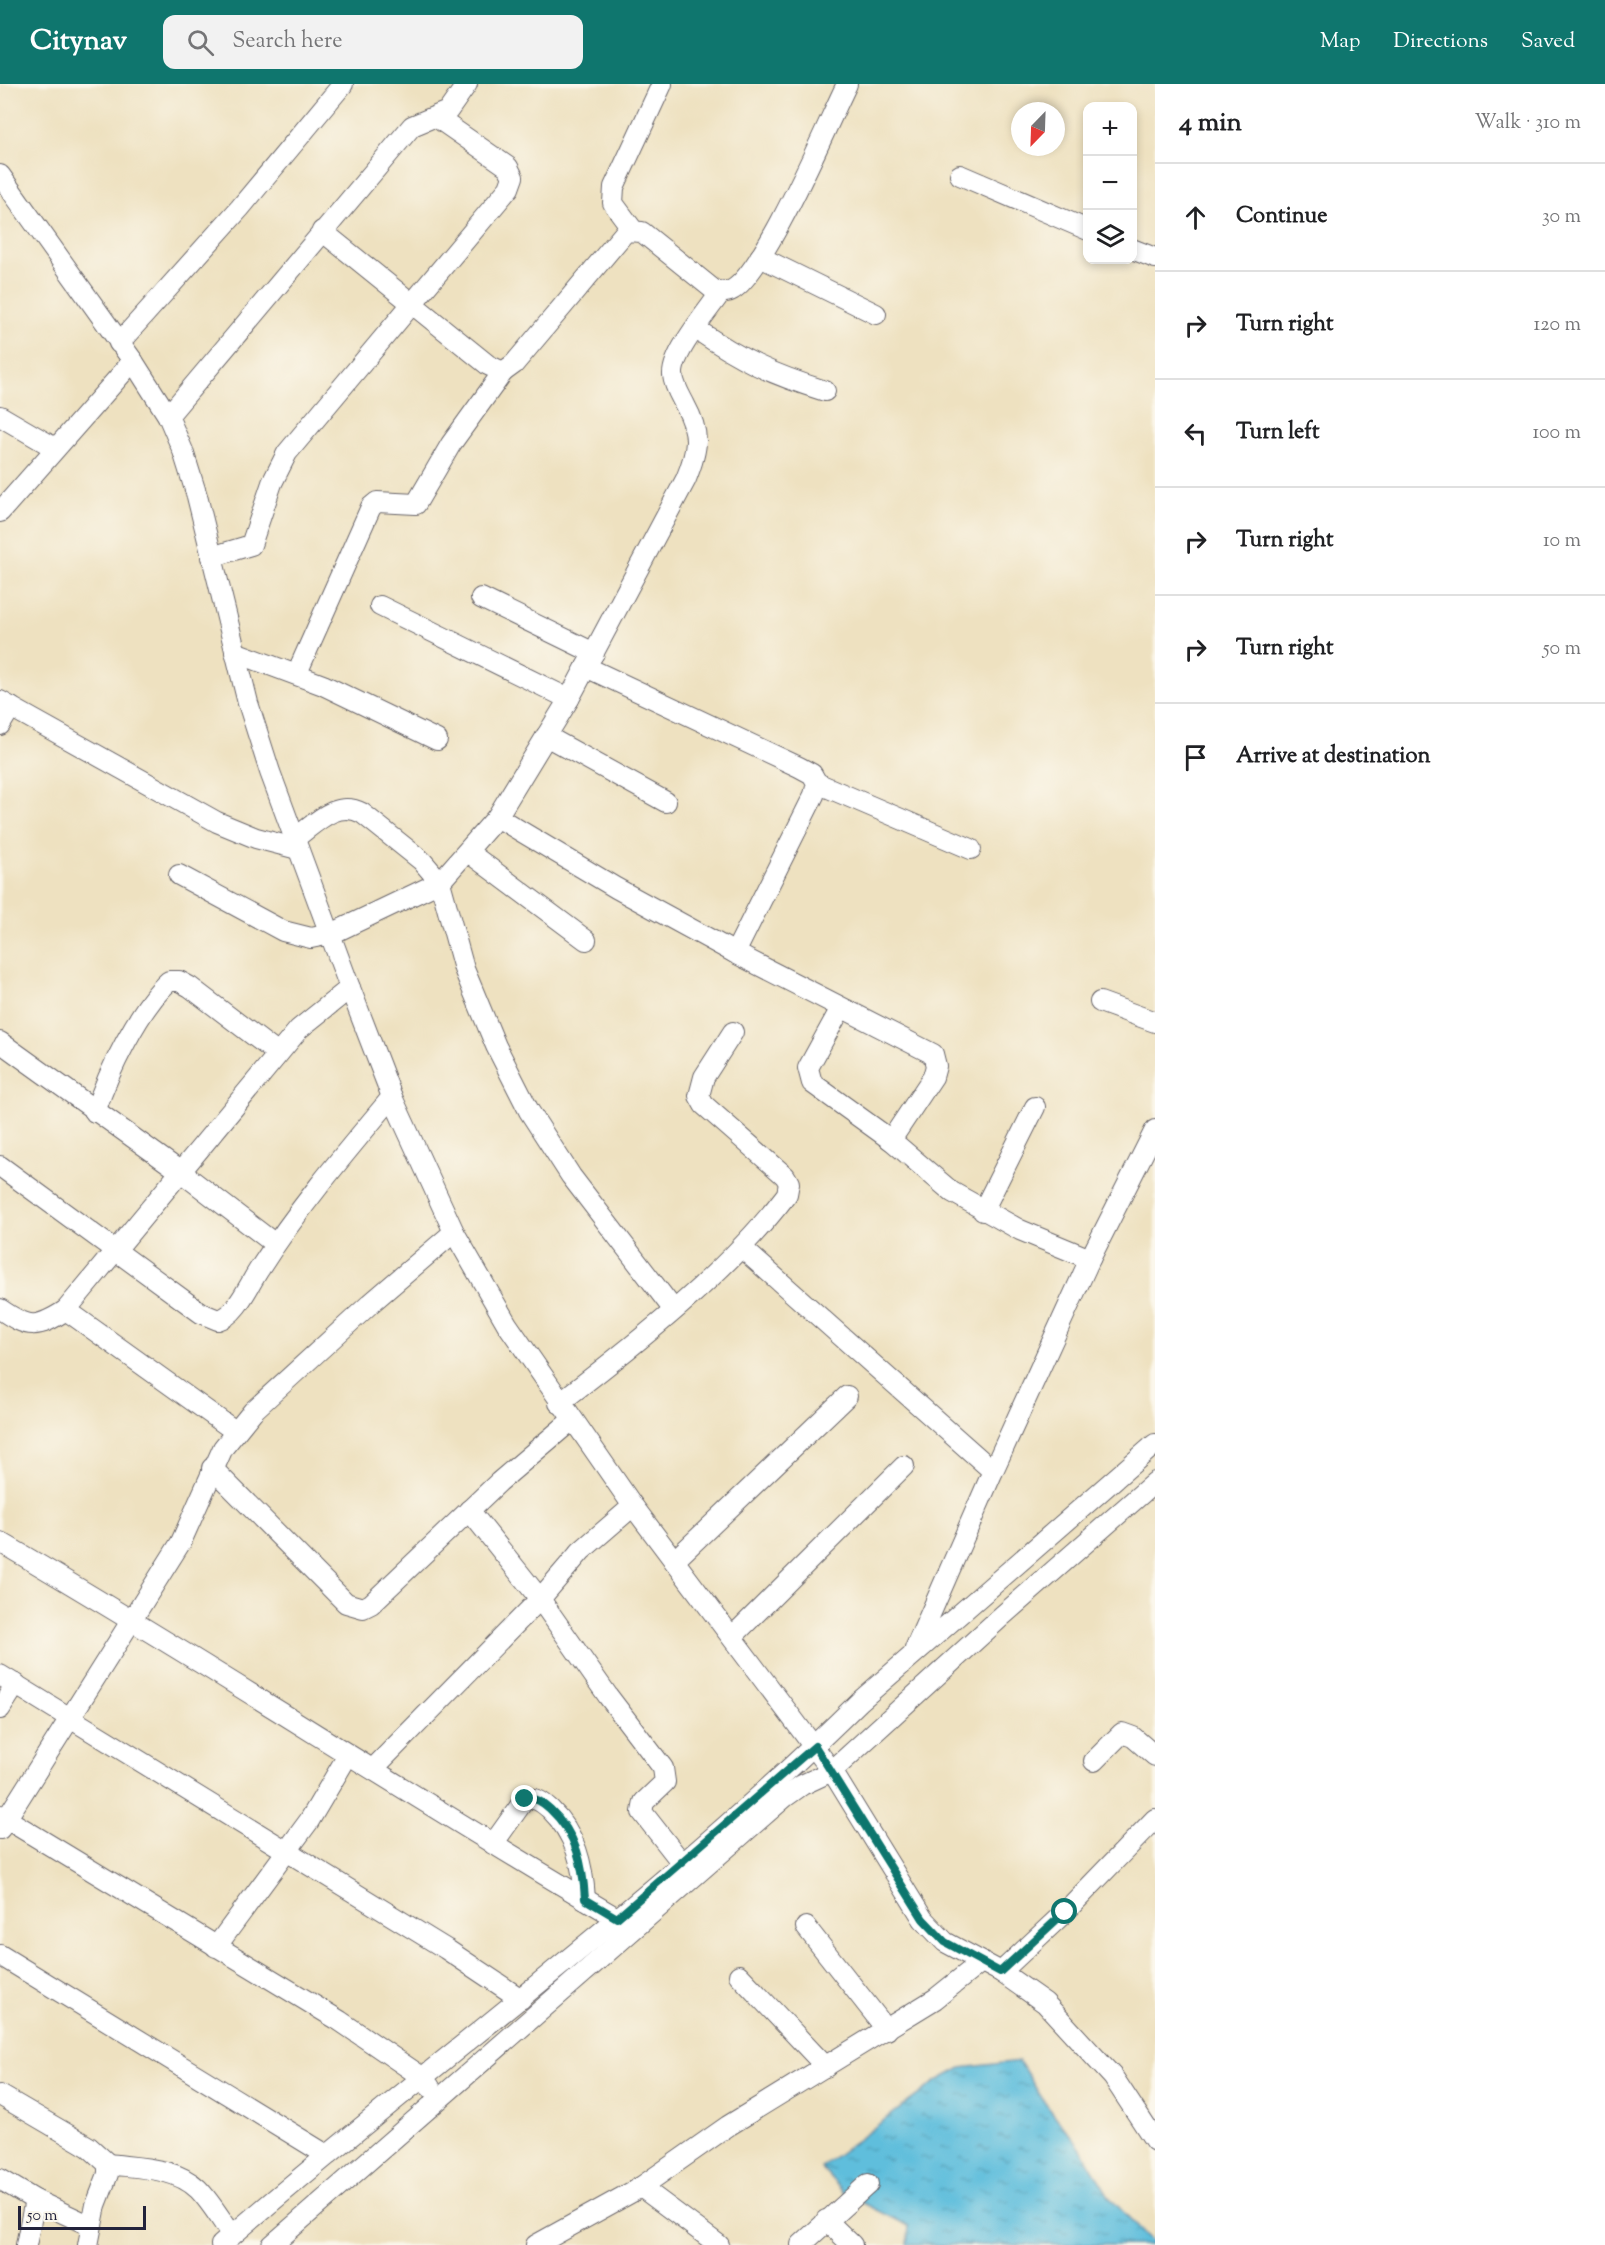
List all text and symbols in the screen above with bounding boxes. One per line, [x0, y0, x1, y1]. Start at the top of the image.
search box [163, 15, 583, 69]
text: Citynav [30, 22, 127, 62]
icon: search [184, 26, 217, 59]
text: Search here [232, 26, 343, 58]
text: Map [1320, 27, 1360, 57]
text: Directions [1393, 27, 1488, 57]
text: Saved [1521, 27, 1575, 57]
north arrow [1011, 102, 1065, 156]
map controls [1083, 102, 1137, 264]
button: + [1083, 102, 1137, 156]
text: 4 min [1179, 105, 1242, 142]
text: Walk · 310 m [1474, 109, 1581, 138]
button: − [1083, 156, 1137, 210]
icon: ahead [1179, 201, 1212, 234]
text: Continue [1236, 201, 1327, 233]
text: 30 m [1542, 203, 1581, 232]
button: layers [1083, 210, 1137, 264]
icon: right [1179, 309, 1212, 342]
text: Turn right [1236, 309, 1333, 341]
text: 120 m [1533, 311, 1581, 340]
icon: left [1179, 417, 1212, 450]
text: Turn left [1236, 417, 1319, 449]
text: 100 m [1532, 419, 1581, 448]
icon: right [1179, 525, 1212, 558]
text: Turn right [1236, 525, 1333, 557]
text: 10 m [1543, 527, 1581, 556]
icon: right [1179, 633, 1212, 666]
text: Turn right [1236, 633, 1333, 665]
text: 50 m [1543, 635, 1581, 664]
icon: arrive [1179, 741, 1212, 774]
text: Arrive at destination [1236, 741, 1431, 773]
route end [511, 1785, 537, 1811]
route start [1051, 1898, 1077, 1924]
scale bar [18, 2203, 146, 2230]
text: 50 m [27, 2205, 58, 2228]

